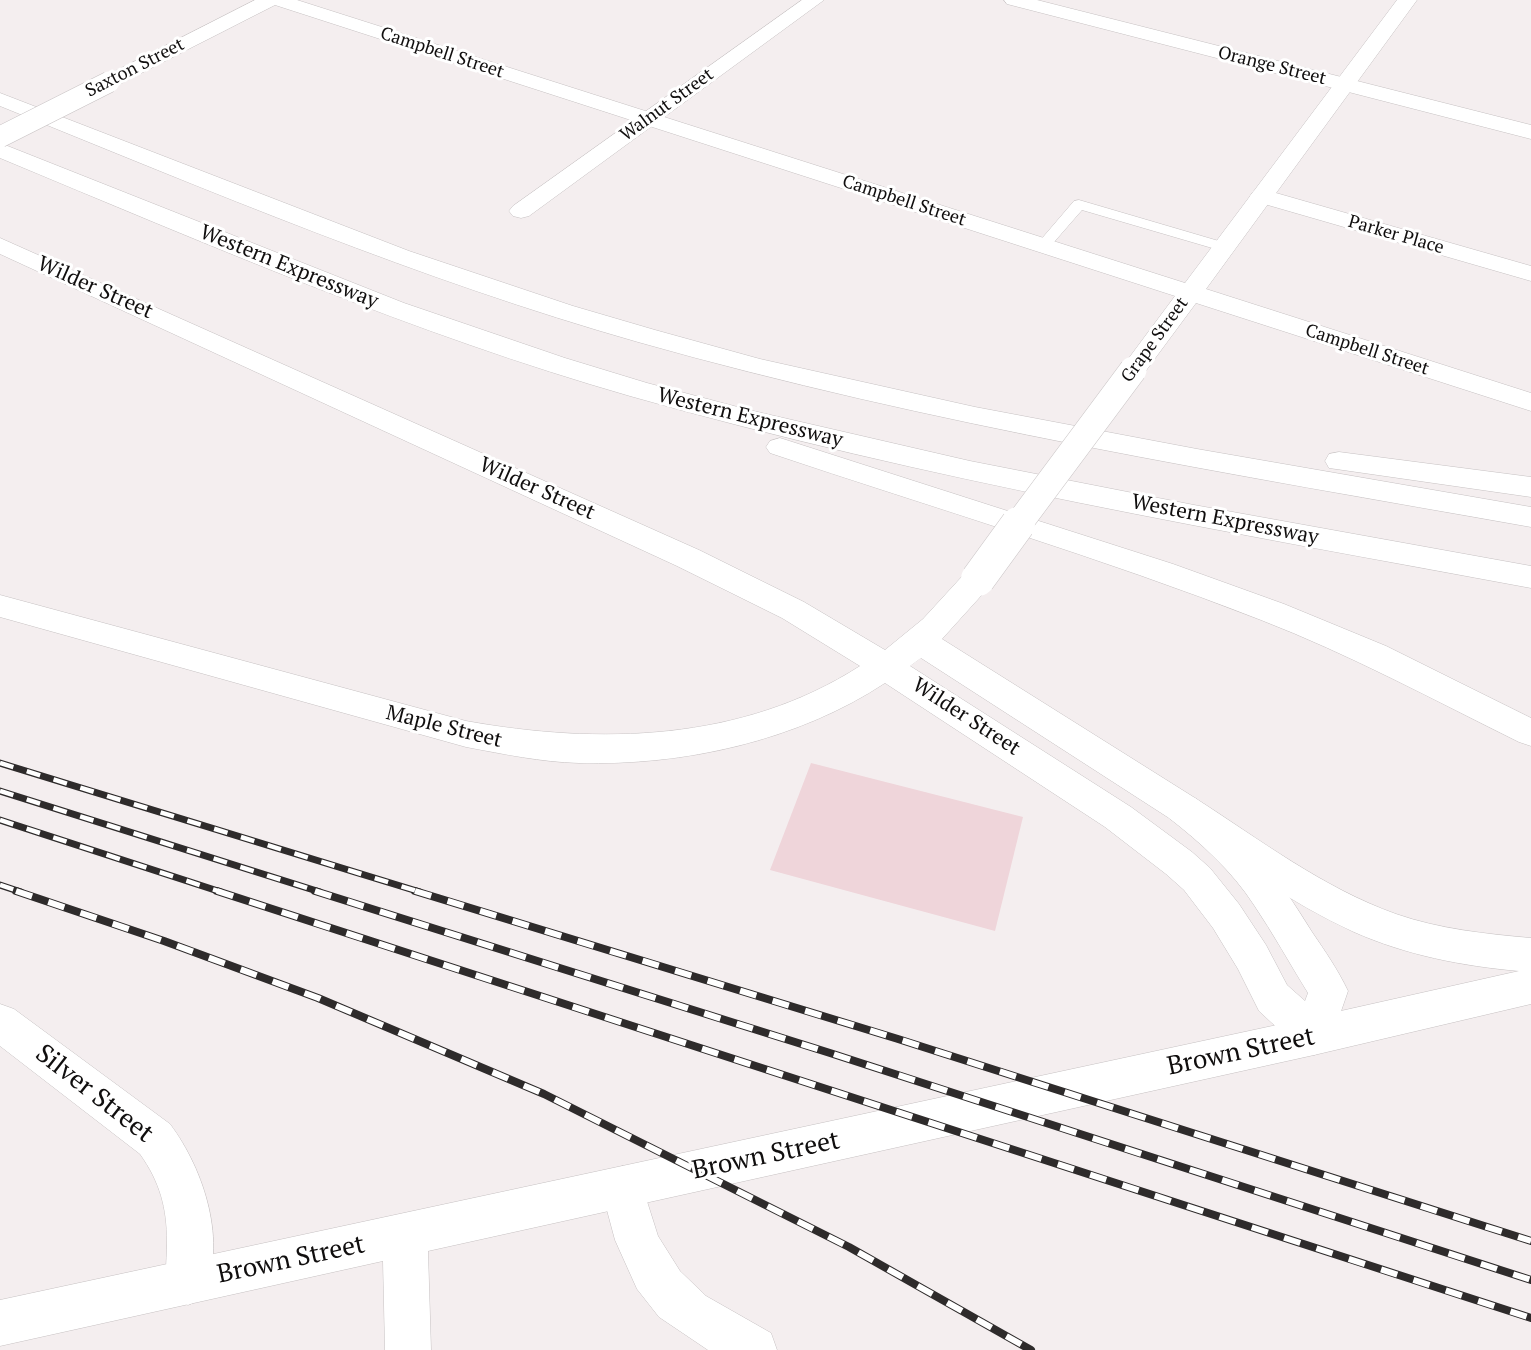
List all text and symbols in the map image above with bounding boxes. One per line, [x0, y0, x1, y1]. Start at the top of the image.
street label: Campbell Street [378, 23, 506, 83]
street label: Saxton Street [82, 34, 188, 102]
street label: Orange Street [1216, 42, 1328, 90]
street label: Walnut Street [616, 64, 718, 146]
street label: Campbell Street [840, 171, 968, 231]
street label: Parker Place [1346, 211, 1446, 259]
street label: Western Expressway [196, 220, 382, 314]
street label: Wilder Street [33, 251, 157, 325]
street label: Grape Street [1117, 293, 1193, 387]
street label: Campbell Street [1303, 320, 1431, 380]
street label: Western Expressway [655, 383, 845, 453]
street label: Wilder Street [475, 452, 599, 526]
street label: Western Expressway [1129, 489, 1321, 551]
street label: Wilder Street [907, 673, 1025, 761]
street label: Maple Street [383, 700, 505, 754]
street label: Brown Street [1164, 1021, 1318, 1083]
street label: Silver Street [29, 1038, 159, 1150]
street label: Brown Street [689, 1125, 843, 1187]
street label: Brown Street [214, 1229, 368, 1291]

